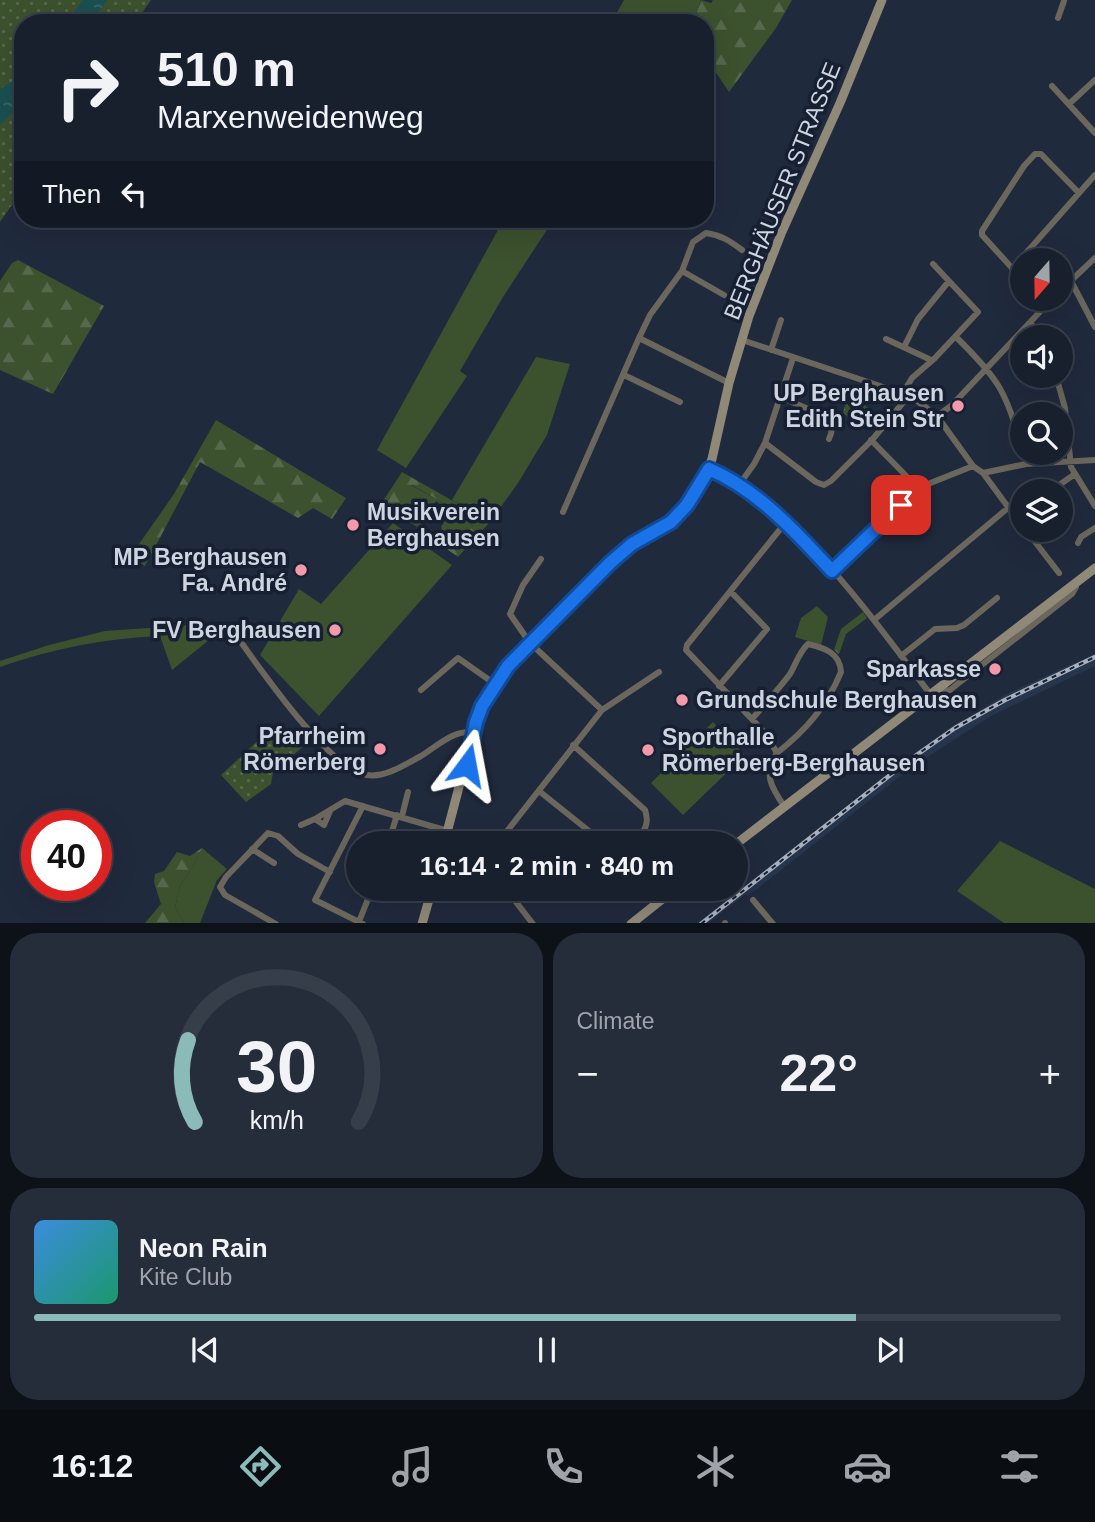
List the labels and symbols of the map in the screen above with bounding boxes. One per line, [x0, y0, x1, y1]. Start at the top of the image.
street label: BERGHÄUSER STRASSE [718, 59, 846, 323]
north arrow [1010, 248, 1073, 312]
place label: UP Berghausen Edith Stein Str [773, 380, 944, 432]
marker: UP Berghausen Edith Stein Str [950, 398, 966, 414]
pin [871, 475, 931, 535]
place label: Musikverein Berghausen [367, 499, 500, 551]
marker: Musikverein Berghausen [345, 517, 361, 533]
place label: MP Berghausen Fa. André [114, 544, 287, 596]
marker: MP Berghausen Fa. André [293, 562, 309, 578]
place label: FV Berghausen [152, 617, 321, 643]
marker: FV Berghausen [327, 622, 343, 638]
place label: Sparkasse [866, 656, 981, 682]
marker: Sparkasse [987, 661, 1003, 677]
place label: Grundschule Berghausen [696, 687, 977, 713]
marker: Grundschule Berghausen [674, 692, 690, 708]
place label: Pfarrheim Römerberg [243, 723, 366, 775]
place label: Sporthalle Römerberg-Berghausen [662, 724, 925, 776]
position arrow [430, 728, 504, 802]
marker: Pfarrheim Römerberg [372, 741, 388, 757]
marker: Sporthalle Römerberg-Berghausen [640, 742, 656, 758]
speed limit sign: 40 [21, 810, 112, 901]

